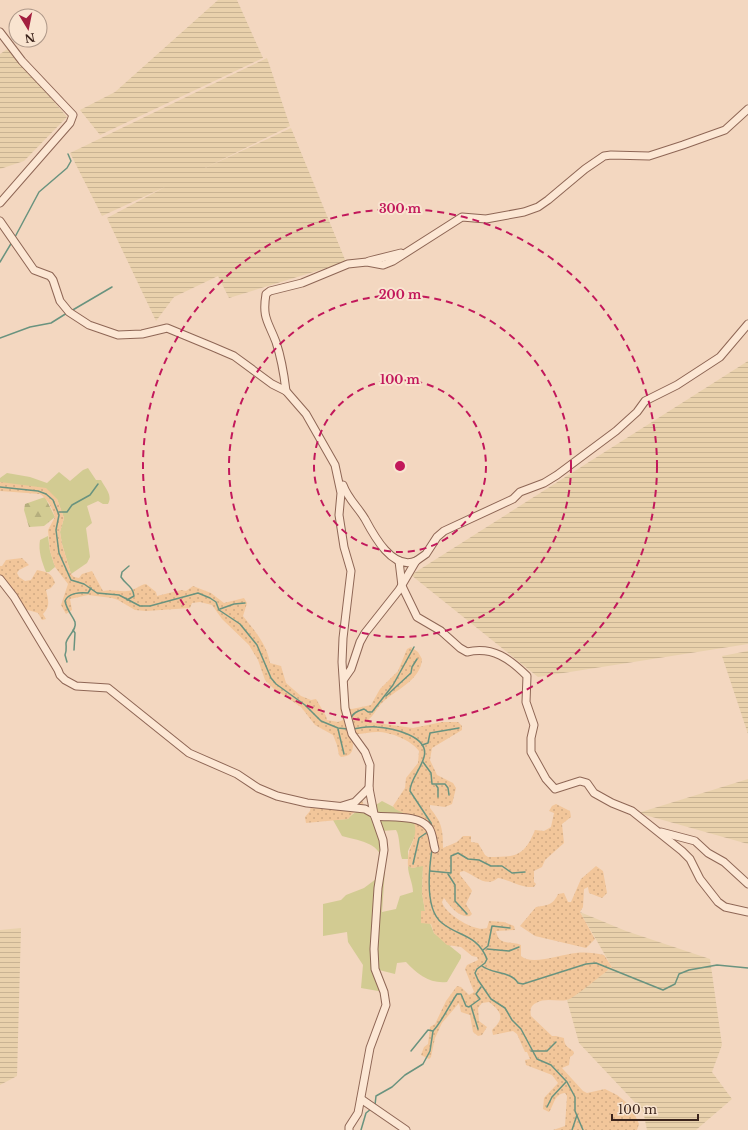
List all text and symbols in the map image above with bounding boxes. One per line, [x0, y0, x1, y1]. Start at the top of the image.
north arrow [8, 8, 48, 48]
text: N [23, 30, 36, 46]
text: 300 m [379, 201, 422, 216]
text: 200 m [379, 287, 422, 302]
text: 100 m [380, 372, 421, 387]
centre of rings [393, 459, 407, 473]
scale bar [612, 1096, 698, 1122]
text: 100 m [618, 1102, 657, 1117]

